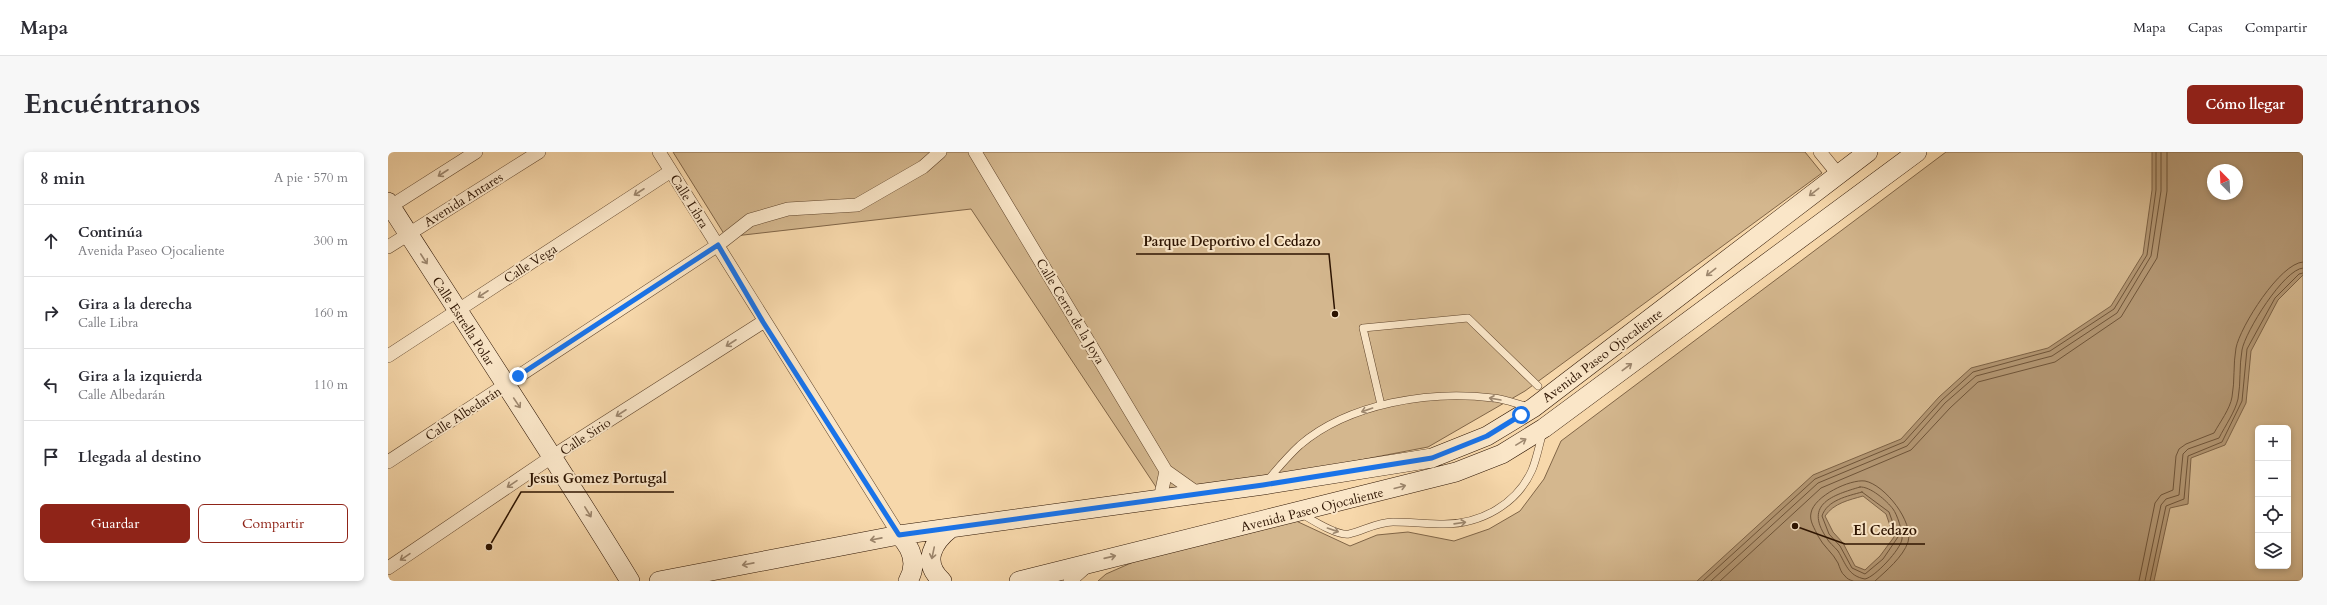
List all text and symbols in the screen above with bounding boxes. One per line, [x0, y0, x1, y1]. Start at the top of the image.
text: Mapa [20, 15, 68, 41]
text: Mapa [2133, 18, 2166, 37]
text: Capas [2188, 18, 2223, 37]
text: Compartir [2245, 18, 2307, 37]
text: Encuéntranos [24, 85, 200, 123]
button: Cómo llegar [2187, 85, 2303, 124]
north arrow [2207, 164, 2243, 200]
text: 8 min [40, 167, 85, 190]
street label: Avenida Antares [421, 168, 507, 231]
text: A pie · 570 m [274, 169, 348, 187]
one-way arrow [438, 169, 449, 177]
street label: Calle Libra [666, 171, 713, 232]
one-way arrow [634, 188, 645, 196]
one-way arrow [1809, 188, 1820, 197]
text: Continúa [78, 222, 143, 242]
callout: Parque Deportivo el Cedazo [1136, 228, 1329, 254]
icon: ahead [40, 230, 62, 252]
text: 300 m [314, 232, 348, 250]
text: Parque Deportivo el Cedazo [1143, 232, 1321, 251]
street label: Calle Vega [501, 240, 561, 288]
text: Avenida Paseo Ojocaliente [78, 242, 225, 260]
one-way arrow [420, 253, 428, 264]
street label: Calle Cerro de la Joya [1032, 255, 1109, 368]
one-way arrow [1706, 267, 1717, 276]
street label: Calle Estrella Polar [428, 274, 499, 370]
one-way arrow [478, 290, 489, 298]
text: Gira a la derecha [78, 294, 192, 314]
icon: right [40, 302, 62, 324]
text: 160 m [314, 304, 348, 322]
street label: Avenida Paseo Ojocaliente [1539, 304, 1667, 407]
text: Calle Libra [78, 314, 138, 332]
one-way arrow [725, 338, 736, 347]
one-way arrow [1622, 363, 1633, 371]
text: Gira a la izquierda [78, 366, 202, 386]
route end [509, 367, 527, 385]
icon: left [40, 374, 62, 396]
text: 110 m [314, 376, 348, 394]
street label: Calle Albedarán [422, 382, 506, 445]
text: Calle Albedarán [78, 386, 165, 404]
one-way arrow [1489, 394, 1502, 402]
one-way arrow [513, 398, 521, 409]
route start [1512, 406, 1530, 424]
one-way arrow [1360, 407, 1373, 414]
one-way arrow [616, 409, 627, 417]
street label: Calle Sirio [557, 414, 614, 460]
map controls [2255, 425, 2291, 569]
button: + [2255, 425, 2291, 461]
one-way arrow [1515, 438, 1527, 446]
icon: arrive [40, 446, 62, 468]
text: Llegada al destino [78, 447, 201, 467]
button: − [2255, 461, 2291, 497]
callout: Jesus Gomez Portugal [521, 466, 674, 492]
text: Jesus Gomez Portugal [527, 469, 667, 488]
one-way arrow [507, 480, 518, 488]
street label: Avenida Paseo Ojocaliente [1239, 483, 1386, 536]
one-way arrow [1393, 483, 1406, 490]
button: locate [2255, 497, 2291, 533]
button: Guardar [40, 504, 190, 543]
button: Compartir [198, 504, 348, 543]
one-way arrow [583, 507, 592, 518]
callout: El Cedazo [1845, 518, 1925, 544]
one-way arrow [1453, 519, 1466, 527]
text: El Cedazo [1853, 521, 1917, 540]
one-way arrow [1326, 526, 1338, 534]
button: layers [2255, 533, 2291, 569]
one-way arrow [870, 536, 883, 544]
one-way arrow [929, 546, 937, 559]
one-way arrow [399, 553, 410, 561]
one-way arrow [1104, 553, 1117, 561]
one-way arrow [742, 560, 755, 568]

